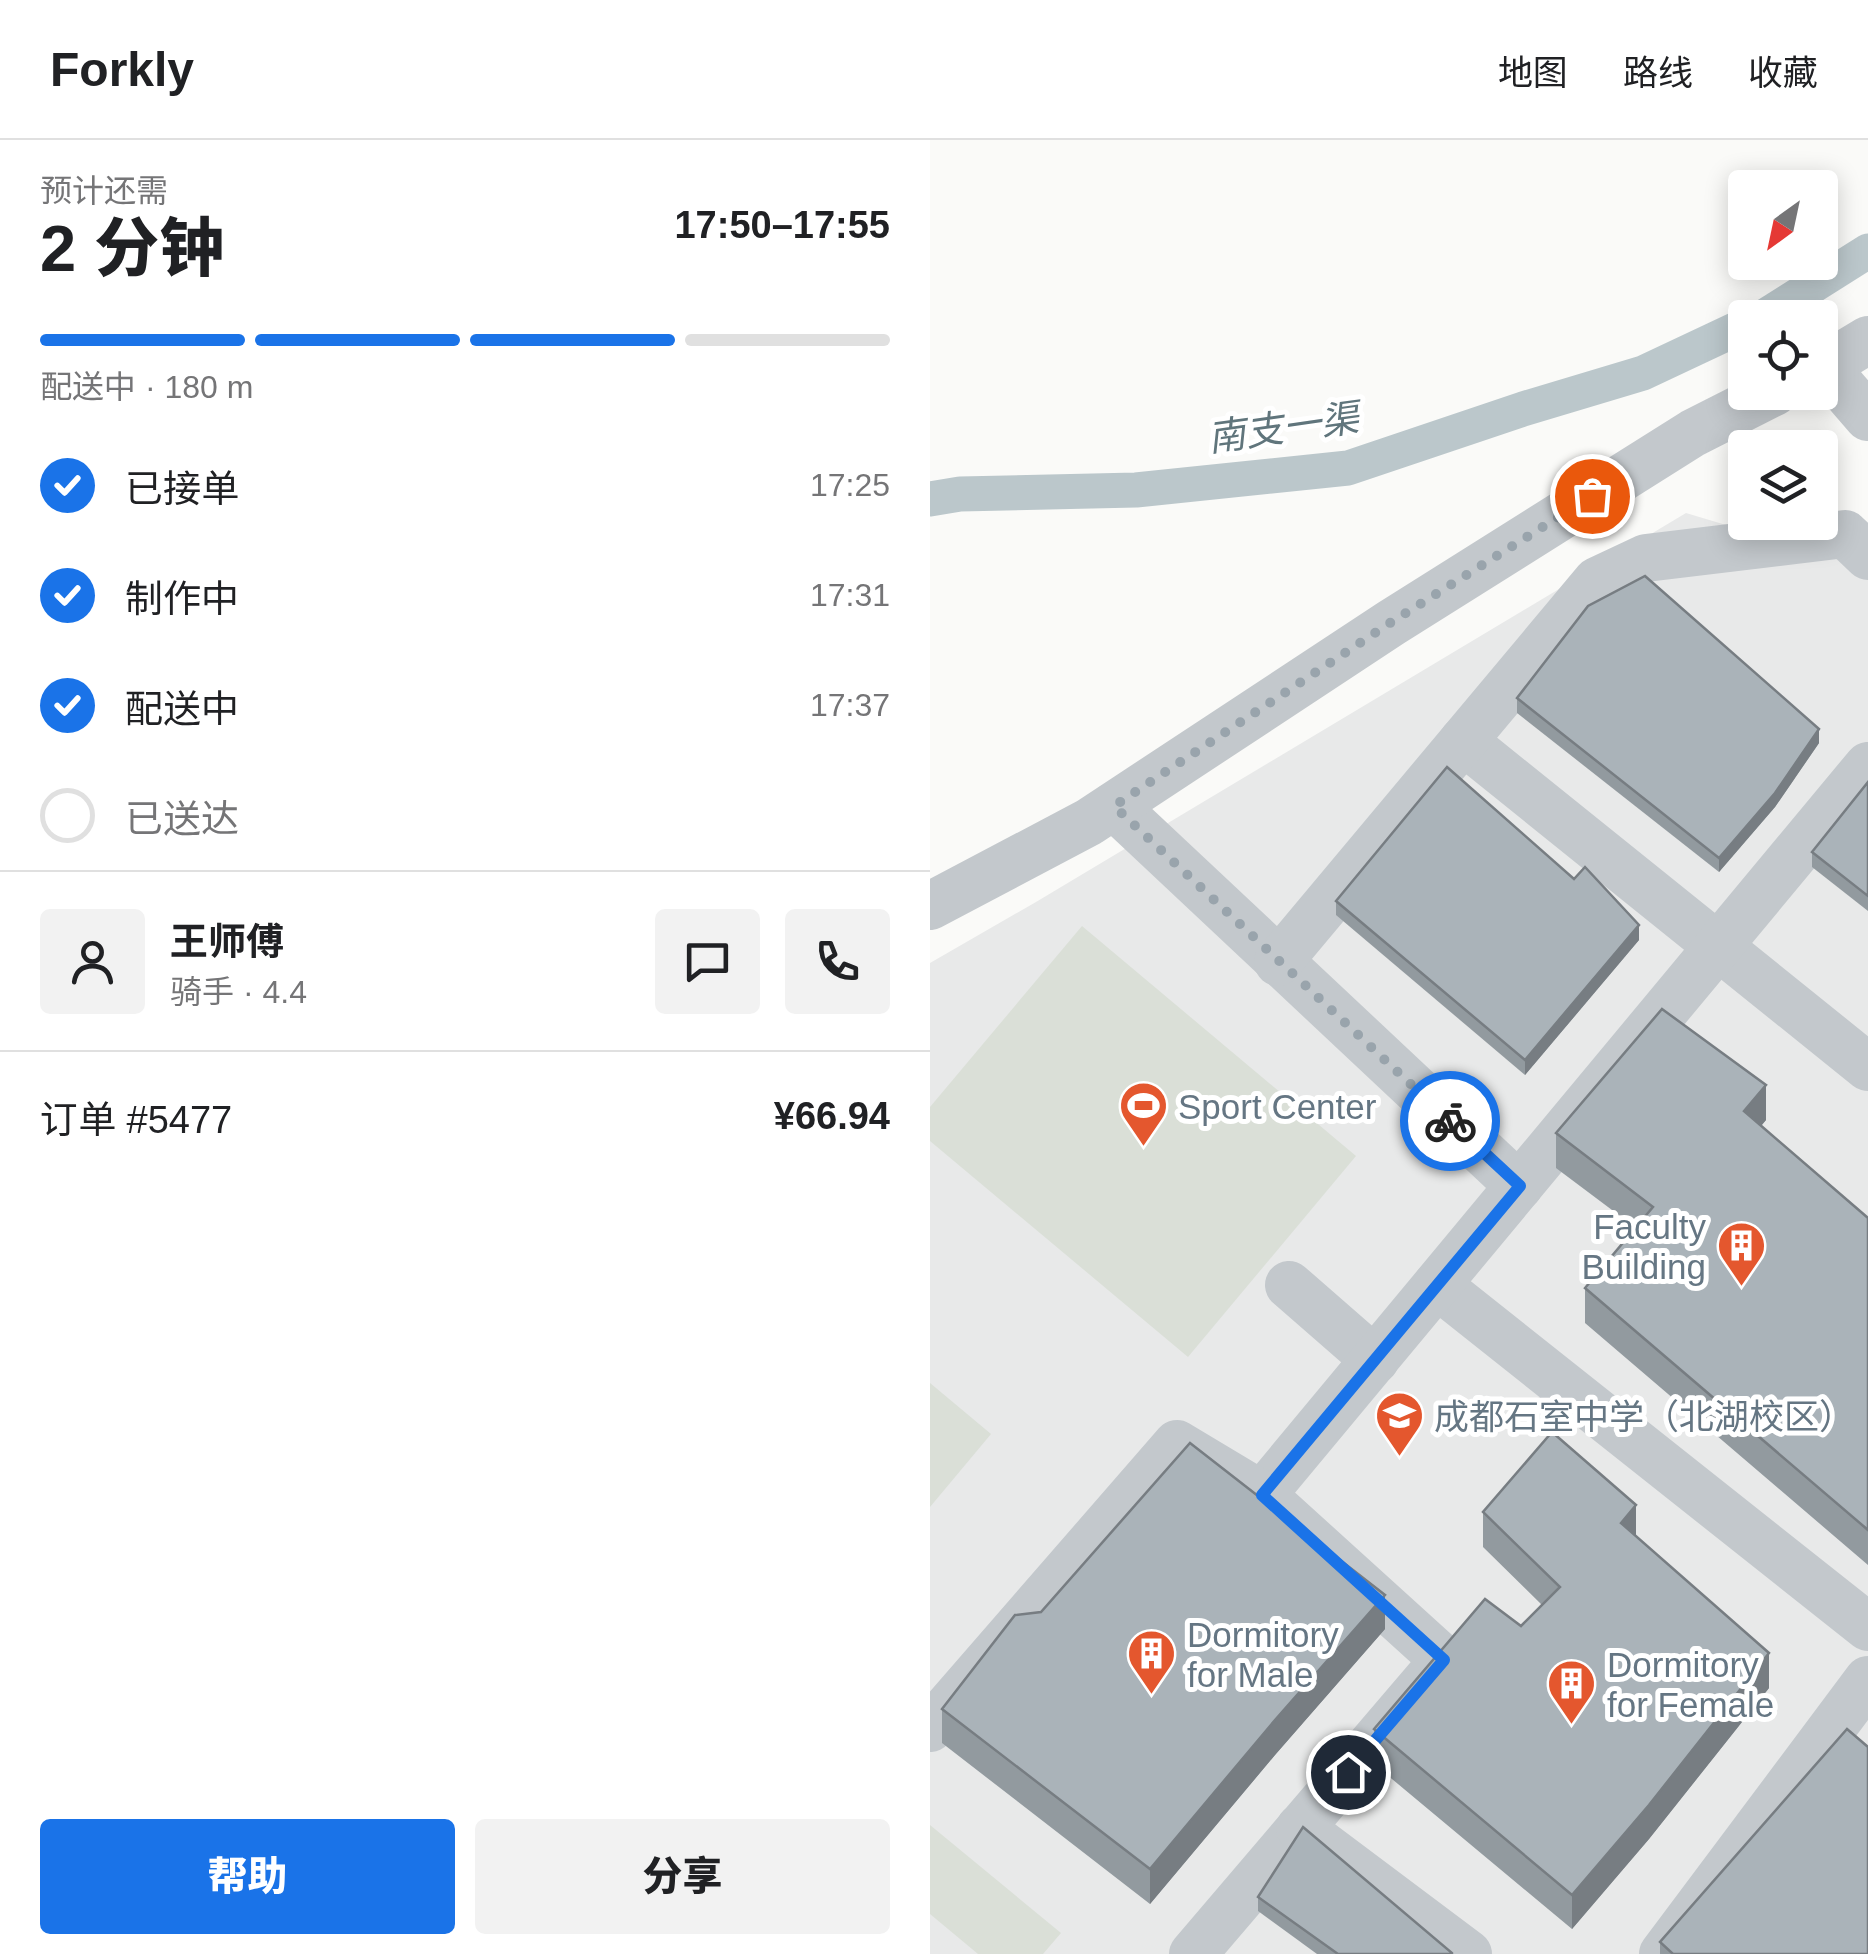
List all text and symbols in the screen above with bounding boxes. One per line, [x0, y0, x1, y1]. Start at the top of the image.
text: Forkly [50, 43, 194, 96]
text: 地图 [1498, 53, 1568, 92]
text: 路线 [1623, 53, 1693, 92]
text: 收藏 [1748, 53, 1818, 92]
north arrow [1728, 170, 1838, 280]
map controls [1728, 170, 1838, 540]
text: 预计还需 [40, 173, 168, 209]
text: 17:50–17:55 [674, 204, 890, 246]
text: 2 分钟 [40, 212, 224, 285]
button: locate [1728, 300, 1838, 410]
text: 配送中 · 180 m [40, 369, 253, 405]
water label: 南支一渠 [1205, 396, 1366, 459]
button: layers [1728, 430, 1838, 540]
pin [1550, 454, 1635, 539]
icon: check [40, 458, 95, 513]
text: 17:25 [810, 467, 890, 503]
text: 已接单 [125, 468, 239, 510]
icon: bag [1565, 469, 1620, 524]
icon: check [40, 568, 95, 623]
text: 17:31 [810, 577, 890, 613]
text: 制作中 [125, 578, 239, 620]
icon: check [40, 678, 95, 733]
text: 17:37 [810, 687, 890, 723]
text: 配送中 [125, 688, 239, 730]
text: 已送达 [125, 798, 239, 840]
button: person [40, 909, 145, 1014]
button: chat [655, 909, 760, 1014]
button: phone [785, 909, 890, 1014]
text: 王师傅 [170, 921, 284, 963]
text: 骑手 · 4.4 [170, 974, 307, 1010]
courier [1400, 1071, 1500, 1171]
sports icon: Sport Center [1117, 1080, 1169, 1148]
place label: Sport Center [1178, 1087, 1377, 1126]
icon: bike [1423, 1094, 1478, 1149]
text: ¥66.94 [774, 1095, 890, 1137]
text: 订单 #5477 [40, 1099, 232, 1141]
place label: Faculty Building [1581, 1207, 1706, 1286]
building icon: Faculty Building [1715, 1220, 1767, 1288]
school or university icon: 成都石室中学（北湖校区） [1373, 1390, 1425, 1458]
place label: 成都石室中学（北湖校区） [1434, 1397, 1854, 1436]
place label: Dormitory for Male [1187, 1615, 1339, 1694]
building icon: Dormitory for Male [1126, 1628, 1178, 1696]
place label: Dormitory for Female [1607, 1645, 1774, 1724]
building icon: Dormitory for Female [1546, 1658, 1598, 1726]
pin [1306, 1730, 1391, 1815]
icon: home [1321, 1745, 1376, 1800]
button: 帮助 [40, 1819, 455, 1934]
button: 分享 [475, 1819, 890, 1934]

